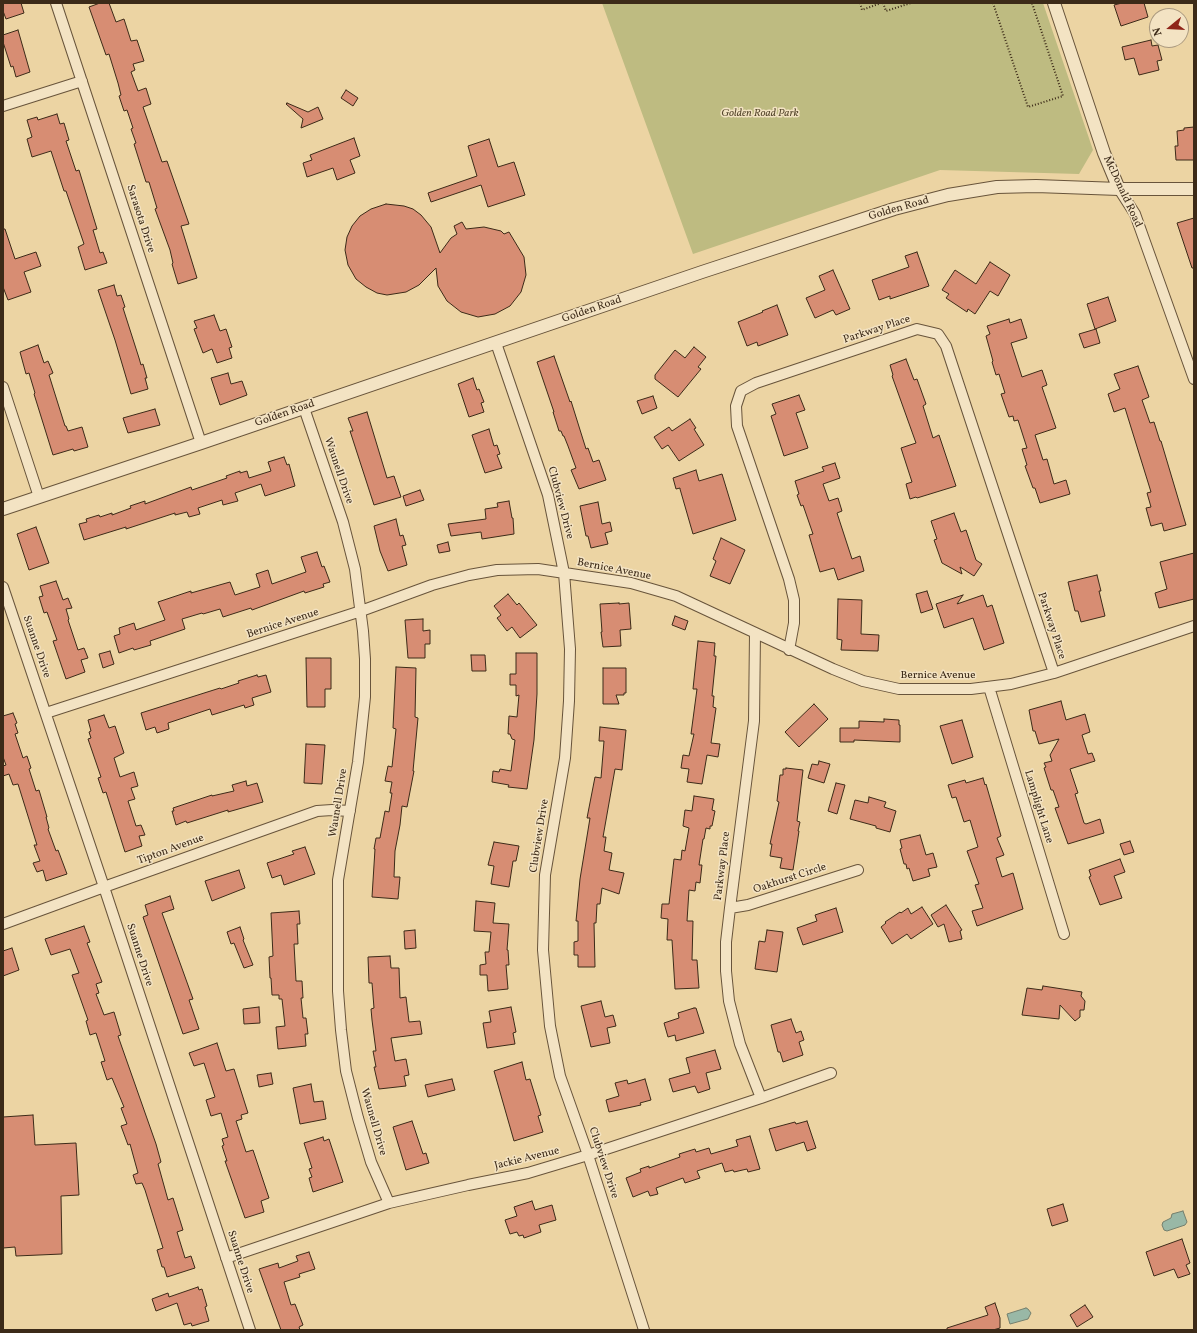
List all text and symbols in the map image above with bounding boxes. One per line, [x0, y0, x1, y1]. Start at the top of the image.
north arrow [1149, 8, 1189, 48]
text: N [1150, 25, 1166, 38]
park label: Golden Road Park [721, 107, 799, 121]
street label: McDonald Road [1100, 154, 1144, 230]
street label: Sarasota Drive [123, 183, 157, 255]
street label: Golden Road [867, 194, 931, 224]
street label: Golden Road [560, 294, 624, 326]
street label: Parkway Place [842, 313, 912, 347]
street label: Golden Road [253, 398, 317, 430]
street label: Waunell Drive [320, 436, 356, 506]
street label: Clubview Drive [544, 465, 576, 541]
street label: Bernice Avenue [576, 556, 652, 584]
street label: Parkway Place [1034, 591, 1068, 661]
street label: Bernice Avenue [245, 606, 321, 642]
street label: Suanne Drive [19, 614, 53, 680]
street label: Bernice Avenue [901, 669, 975, 683]
street label: Waunell Drive [327, 768, 351, 838]
street label: Lamplight Lane [1021, 769, 1055, 845]
street label: Clubview Drive [528, 798, 552, 874]
street label: Parkway Place [712, 831, 734, 901]
street label: Tipton Avenue [136, 832, 206, 868]
street label: Oakhurst Circle [752, 861, 828, 897]
street label: Suanne Drive [123, 922, 155, 988]
street label: Waunell Drive [357, 1087, 389, 1157]
street label: Clubview Drive [585, 1126, 621, 1200]
street label: Jackie Avenue [493, 1145, 561, 1173]
street label: Suanne Drive [224, 1229, 256, 1295]

